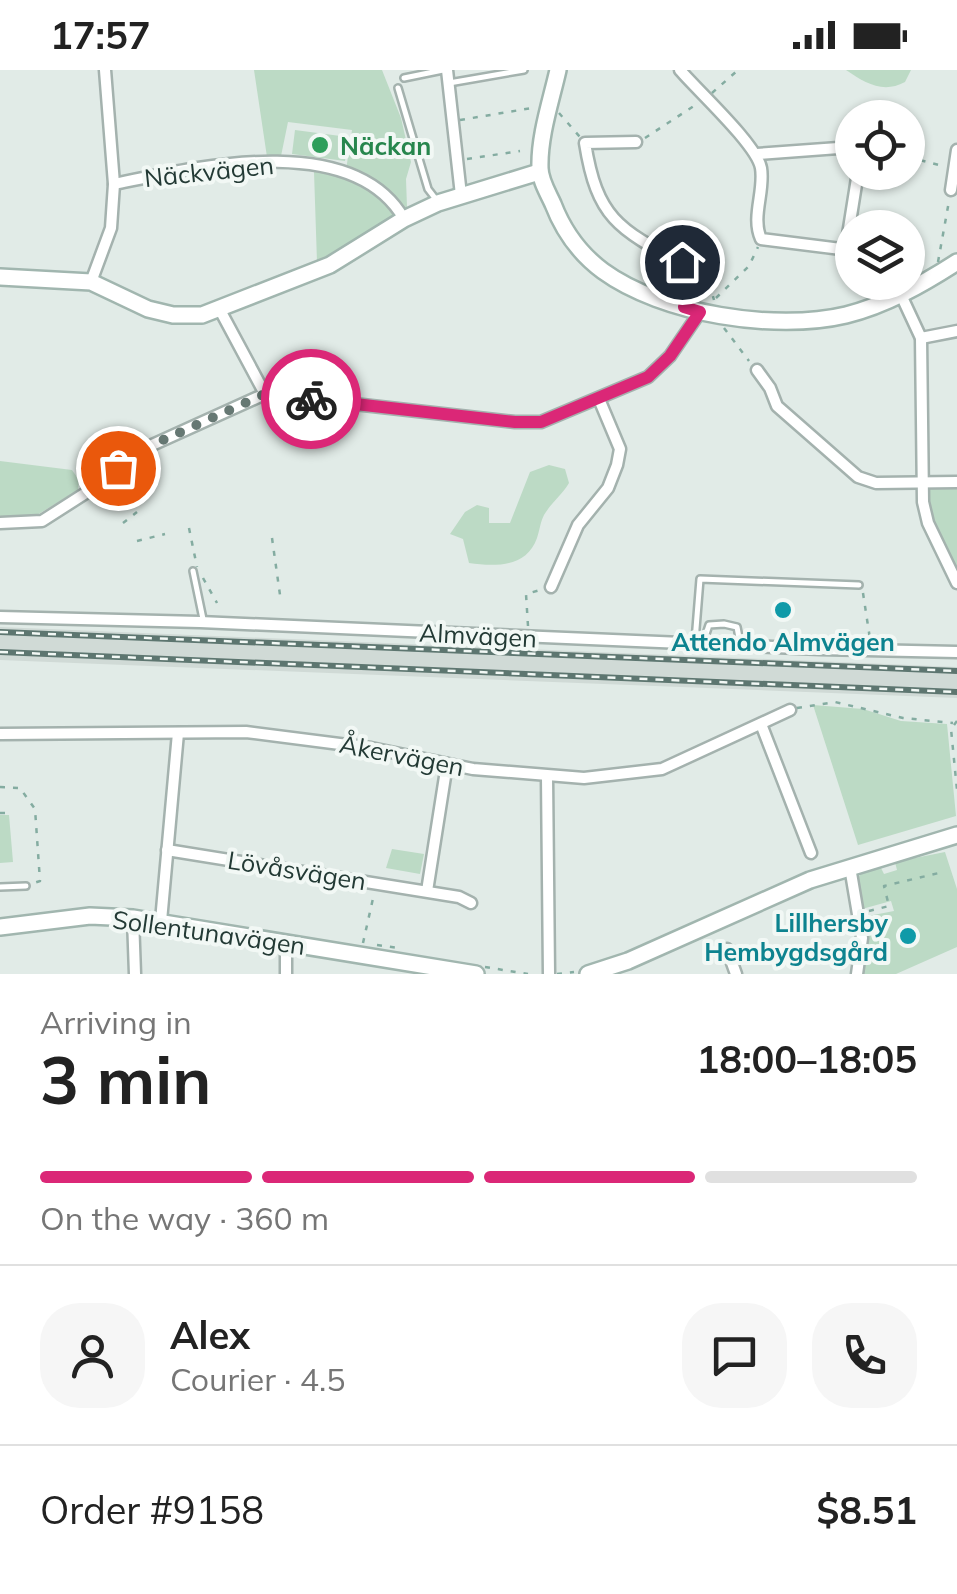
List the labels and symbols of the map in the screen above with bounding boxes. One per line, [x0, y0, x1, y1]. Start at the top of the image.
place label: Näckan [340, 130, 431, 161]
marker: Näckan [309, 134, 331, 156]
street label: Näckvägen [143, 149, 275, 193]
pin [640, 220, 725, 305]
courier [261, 349, 361, 449]
pin [76, 426, 161, 511]
marker: Attendo Almvägen [772, 599, 794, 621]
street label: Almvägen [418, 616, 538, 654]
place label: Attendo Almvägen [671, 626, 895, 657]
street label: Åkervägen [337, 728, 467, 782]
street label: Lövåsvägen [226, 844, 368, 896]
street label: Sollentunavägen [111, 903, 307, 961]
place label: Lillhersby Hembygdsgård [704, 907, 888, 967]
marker: Lillhersby Hembygdsgård [897, 925, 919, 947]

